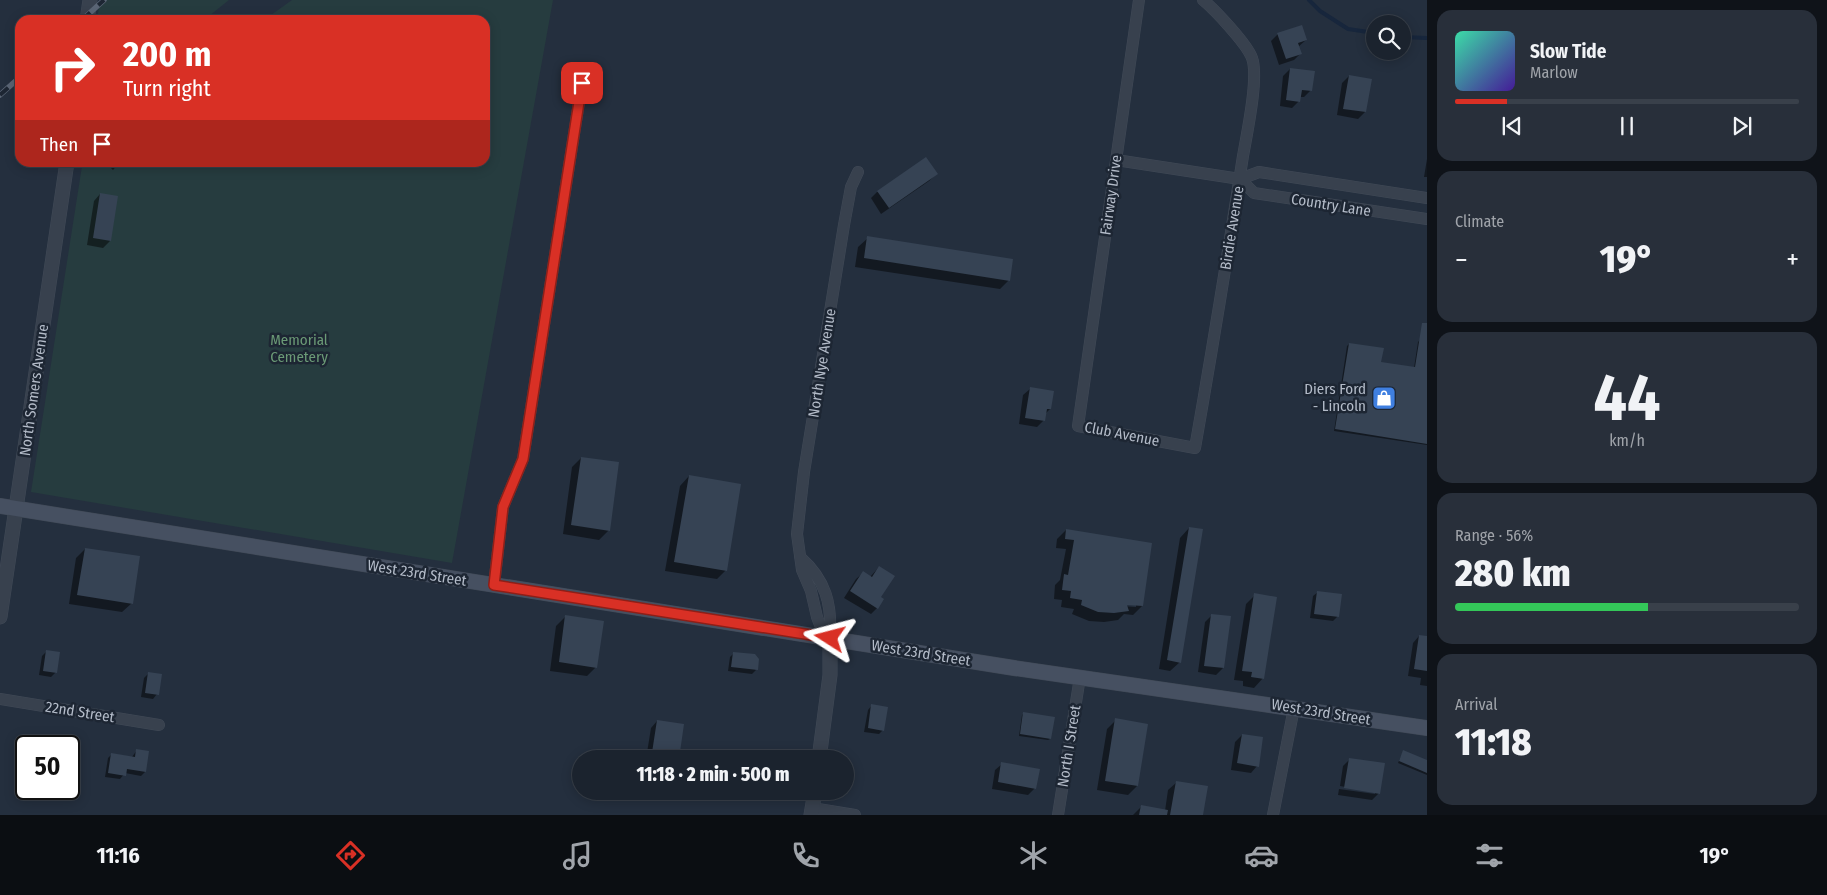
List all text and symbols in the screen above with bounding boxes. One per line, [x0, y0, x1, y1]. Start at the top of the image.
map controls [1366, 15, 1411, 60]
button: search [1366, 15, 1411, 60]
text: 200 m [123, 33, 211, 75]
icon: right [40, 35, 105, 100]
text: Slow Tide [1530, 40, 1606, 63]
pin [561, 62, 603, 104]
text: Marlow [1530, 63, 1578, 82]
icon: arrive [568, 69, 596, 97]
text: Turn right [123, 75, 211, 102]
icon: previous [1498, 112, 1526, 140]
icon: pause [1613, 112, 1641, 140]
icon: next [1728, 112, 1756, 140]
icon: arrive [88, 130, 116, 158]
text: Then [40, 133, 78, 156]
street label: Fairway Drive [1096, 154, 1126, 236]
street label: Birdie Avenue [1216, 185, 1248, 271]
street label: Country Lane [1290, 190, 1372, 220]
text: Climate [1455, 212, 1504, 231]
text: 19° [1600, 236, 1654, 282]
text: − [1455, 243, 1468, 276]
text: + [1786, 243, 1799, 276]
street label: North Nye Avenue [804, 307, 840, 419]
street label: North Somers Avenue [16, 323, 52, 457]
park label: Memorial Cemetery [270, 331, 328, 366]
text: 44 [1594, 359, 1660, 437]
place label: Diers Ford - Lincoln [1304, 380, 1366, 415]
shop icon: Diers Ford - Lincoln [1371, 385, 1397, 411]
street label: Club Avenue [1083, 418, 1161, 450]
text: km/h [1609, 431, 1645, 450]
text: Range · 56% [1455, 526, 1533, 545]
text: 280 km [1455, 550, 1571, 596]
street label: West 23rd Street [366, 556, 468, 590]
position arrow [803, 611, 855, 663]
street label: West 23rd Street [870, 636, 972, 670]
street label: West 23rd Street [1270, 695, 1372, 729]
text: Arrival [1455, 695, 1497, 714]
street label: 22nd Street [44, 698, 116, 726]
street label: North I Street [1054, 704, 1084, 788]
text: 11:18 [1455, 719, 1532, 765]
speed limit sign: 50 [15, 735, 80, 800]
text: 11:18 · 2 min · 500 m [636, 763, 790, 786]
icon: directions [333, 838, 368, 873]
icon: music [560, 838, 595, 873]
icon: phone [788, 838, 823, 873]
icon: climate [1016, 838, 1051, 873]
icon: car [1244, 838, 1279, 873]
icon: filters [1472, 838, 1507, 873]
text: 11:16 [96, 842, 140, 869]
text: 19° [1700, 842, 1731, 869]

